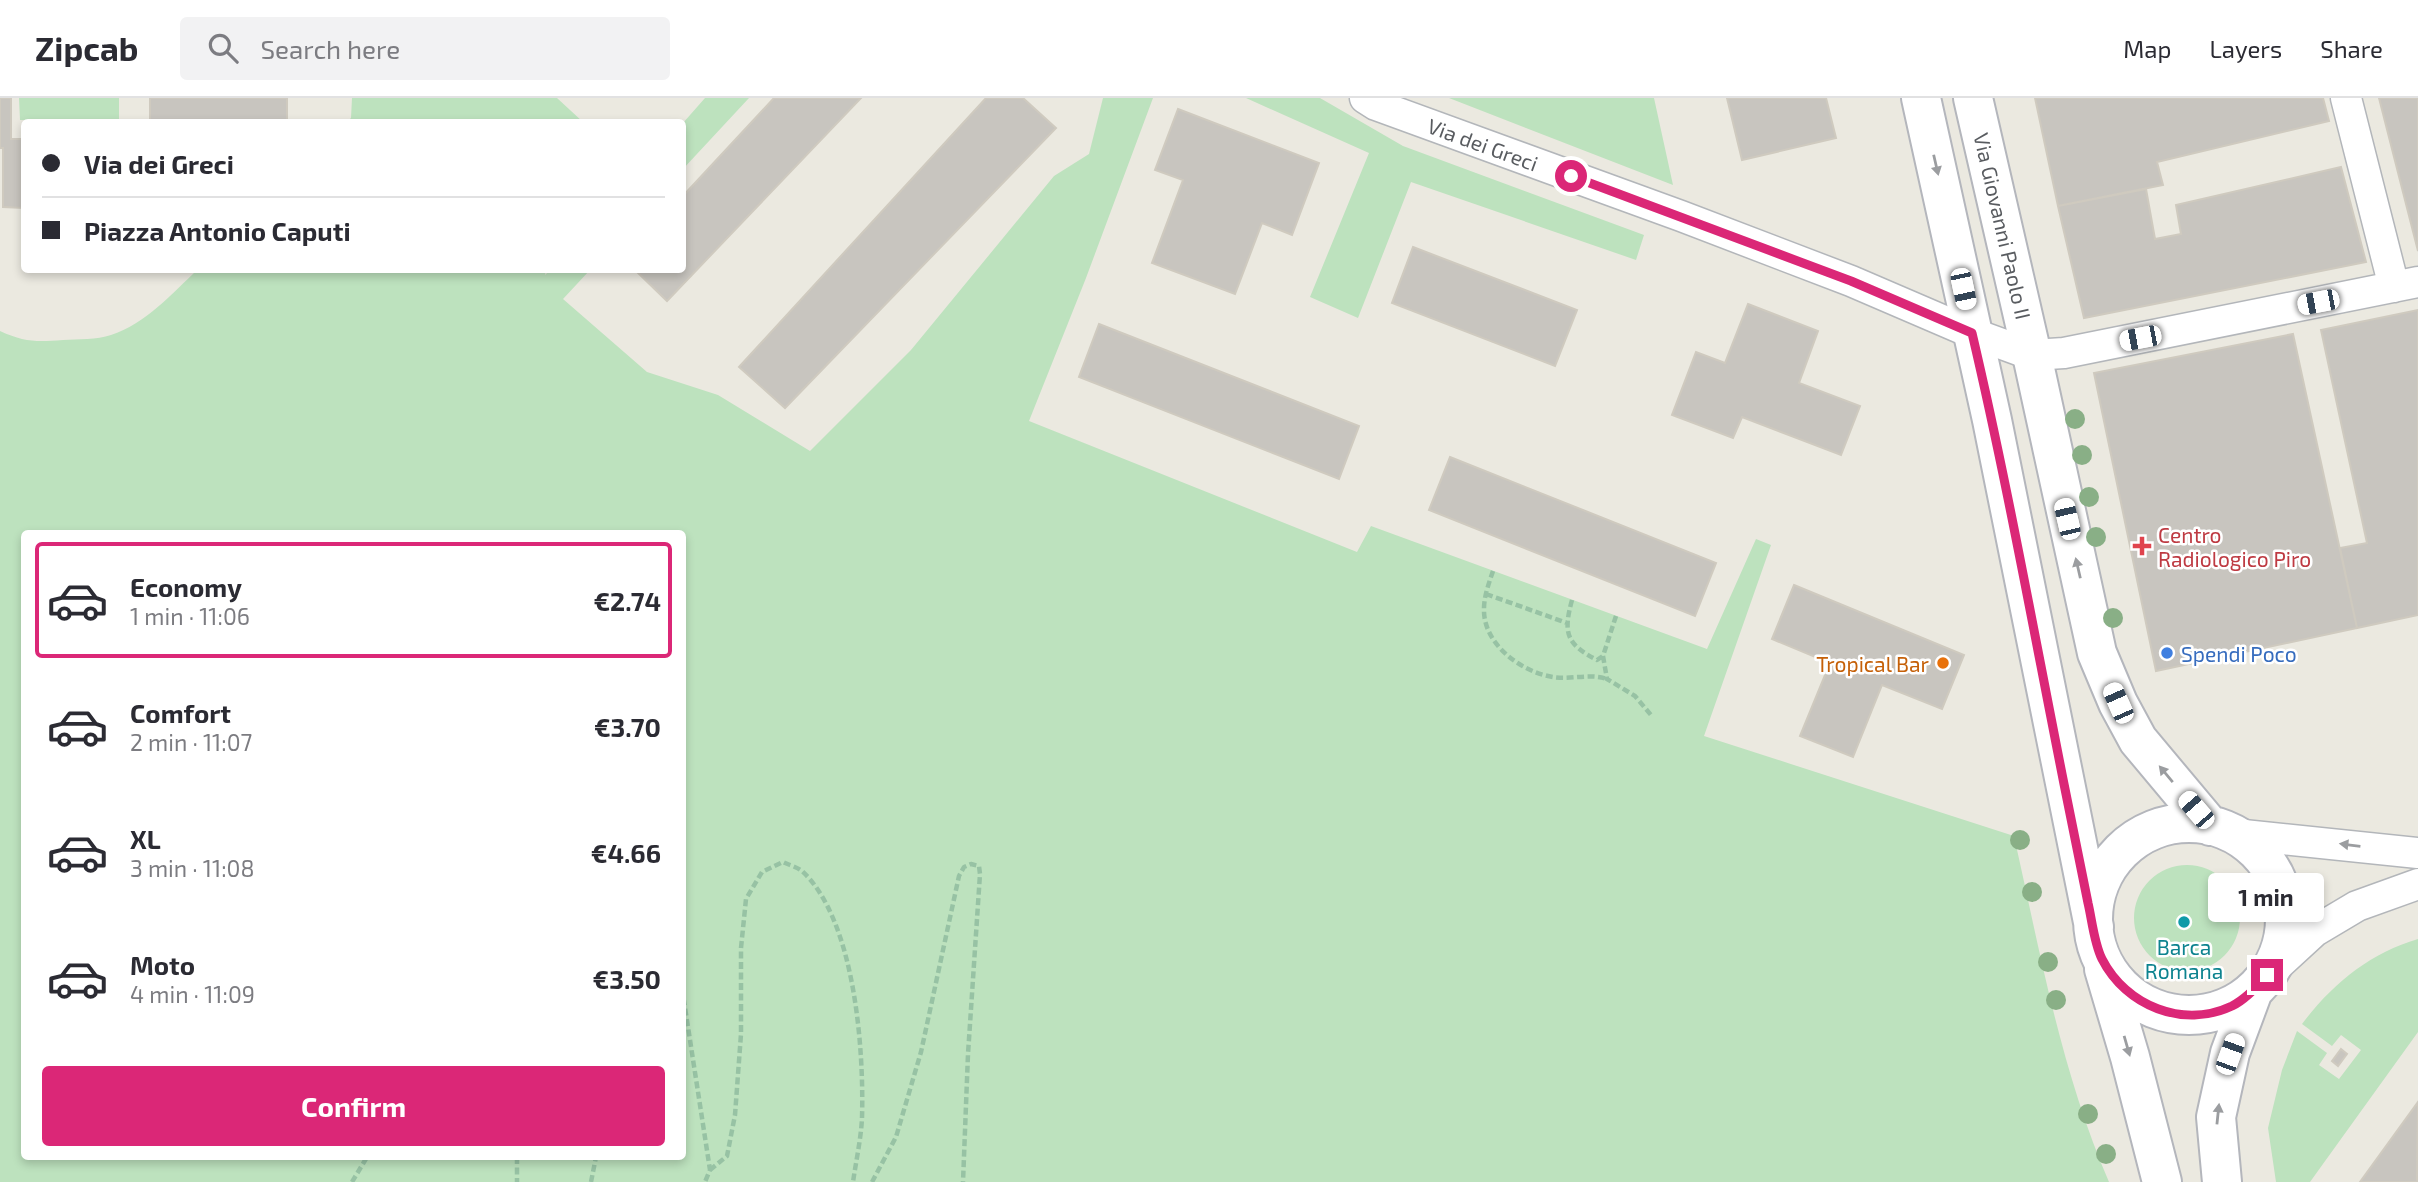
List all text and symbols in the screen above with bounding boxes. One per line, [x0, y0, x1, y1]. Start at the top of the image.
search box [180, 17, 670, 80]
text: Zipcab [35, 28, 138, 68]
icon: search [204, 29, 242, 67]
text: Search here [260, 33, 400, 64]
text: Map [2123, 34, 2171, 63]
text: Layers [2209, 34, 2282, 63]
text: Share [2320, 34, 2383, 63]
street label: Via dei Greci [1424, 113, 1542, 175]
street label: Via Giovanni Paolo II [1969, 130, 2037, 322]
text: Via dei Greci [84, 148, 234, 179]
one-way arrow [1930, 154, 1941, 176]
route start [1555, 160, 1587, 192]
text: Piazza Antonio Caputi [84, 215, 351, 246]
car [1949, 266, 1978, 312]
car [2296, 288, 2341, 316]
car [2118, 324, 2163, 352]
car [2053, 496, 2082, 542]
place label: Centro Radiologico Piro [2158, 522, 2311, 571]
marker: Centro Radiologico Piro [2132, 536, 2152, 556]
one-way arrow [2072, 557, 2083, 579]
icon: car [46, 569, 109, 632]
text: Economy [130, 571, 242, 602]
text: €2.74 [593, 585, 661, 616]
text: 1 min · 11:06 [130, 602, 250, 630]
place label: Spendi Poco [2181, 641, 2297, 666]
marker: Spendi Poco [2159, 645, 2175, 661]
place label: Tropical Bar [1816, 651, 1930, 676]
marker: Tropical Bar [1935, 655, 1951, 671]
car [2100, 680, 2137, 726]
icon: car [46, 695, 109, 758]
text: Comfort [130, 697, 231, 728]
text: €3.70 [594, 711, 661, 742]
text: 2 min · 11:07 [130, 728, 252, 756]
one-way arrow [2158, 765, 2174, 783]
car [2175, 787, 2218, 833]
icon: car [46, 821, 109, 884]
text: XL [130, 823, 161, 854]
text: €4.66 [591, 837, 661, 868]
one-way arrow [2339, 839, 2361, 850]
text: 3 min · 11:08 [130, 854, 254, 882]
callout: 1 min [2209, 874, 2325, 922]
text: 1 min [2238, 883, 2294, 911]
marker: Barca Romana [2176, 914, 2192, 930]
place label: Barca Romana [2145, 934, 2223, 983]
icon: car [46, 947, 109, 1010]
text: Moto [130, 949, 195, 980]
route end [2251, 959, 2283, 991]
text: €3.50 [592, 963, 661, 994]
text: 4 min · 11:09 [130, 980, 255, 1008]
car [2213, 1031, 2248, 1077]
one-way arrow [2122, 1036, 2132, 1057]
button: Confirm [42, 1066, 665, 1146]
one-way arrow [2213, 1103, 2224, 1125]

